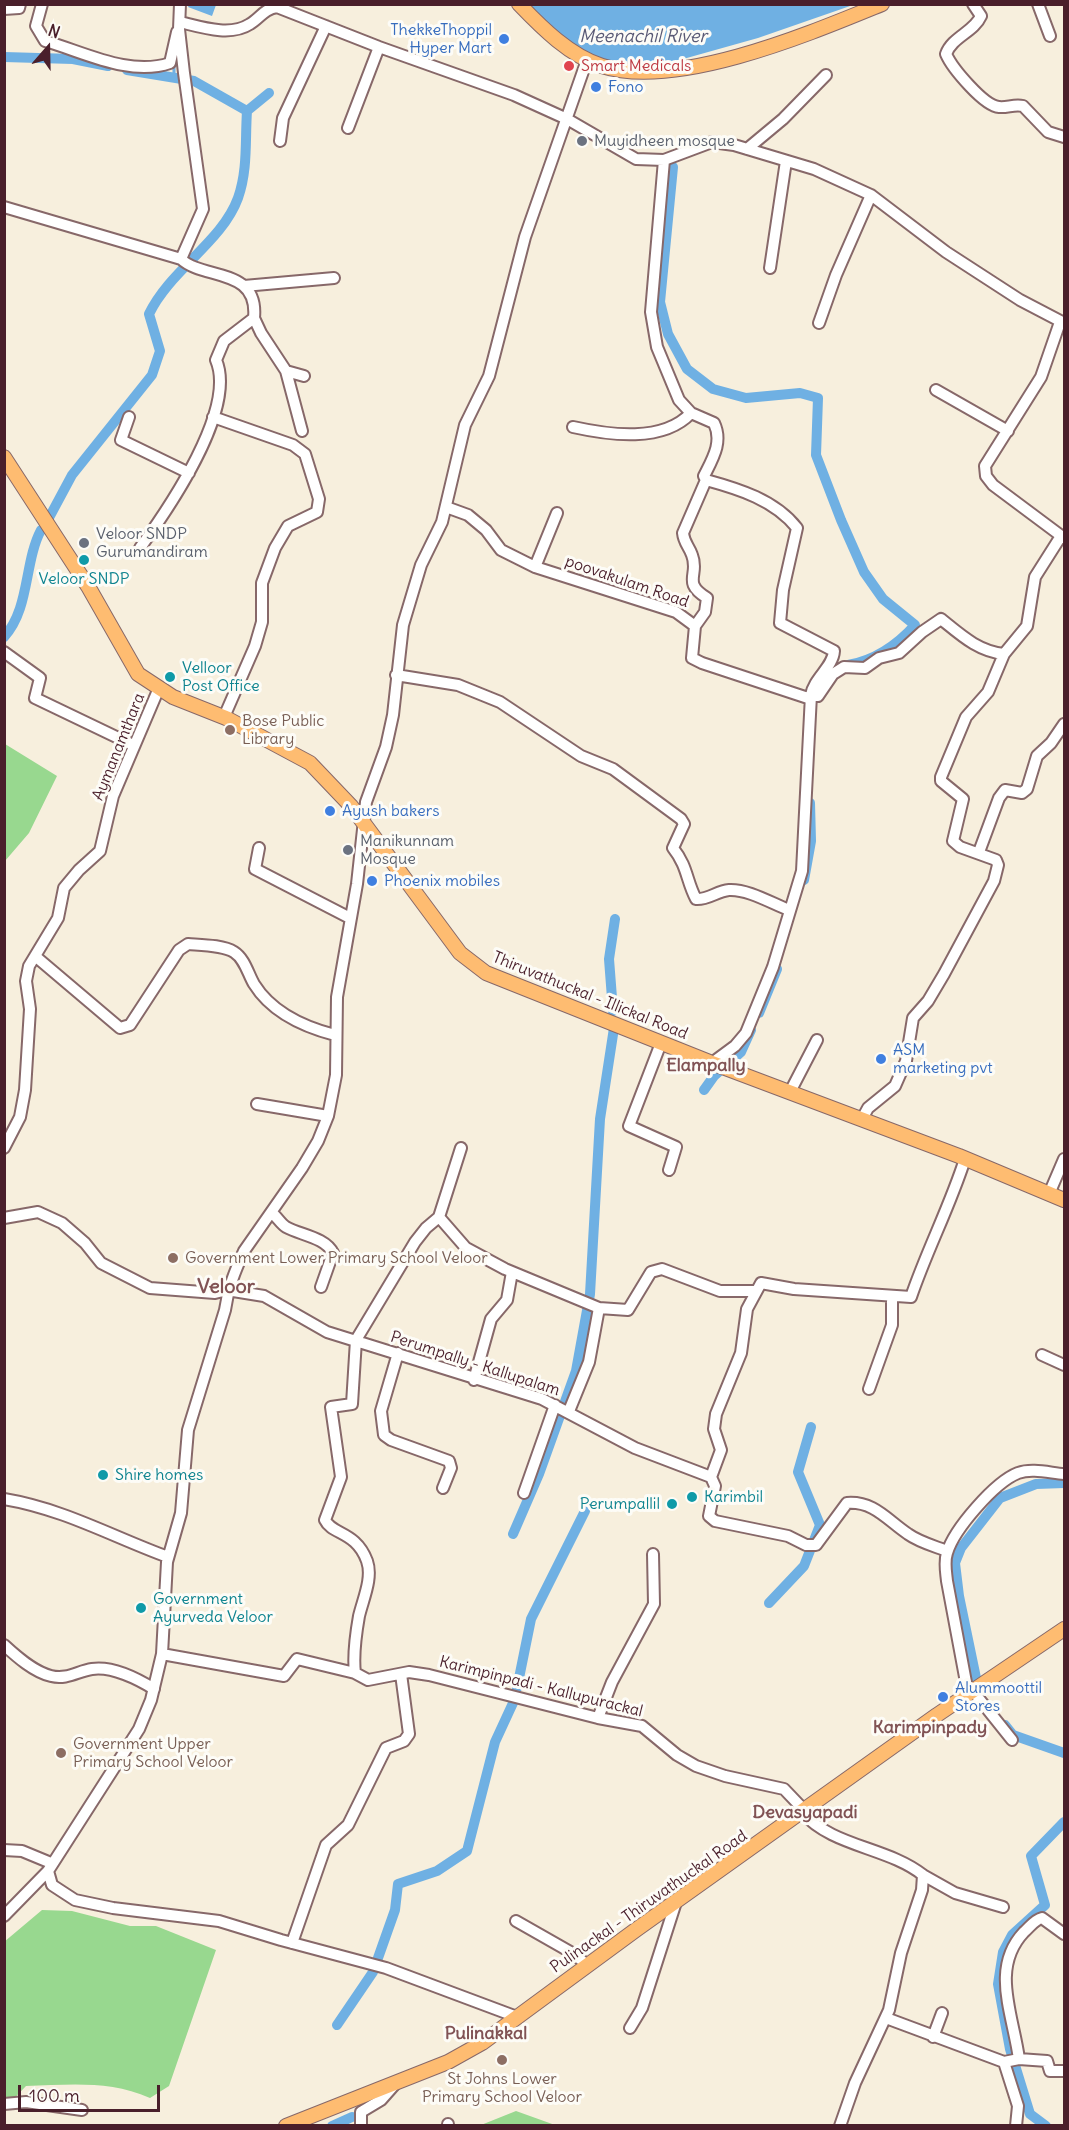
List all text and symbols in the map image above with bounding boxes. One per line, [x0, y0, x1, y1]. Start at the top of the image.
north arrow [18, 18, 78, 78]
text: N [46, 20, 63, 42]
place label: ThekkeThoppil Hyper Mart [390, 20, 492, 58]
water label: Meenachil River [579, 26, 707, 48]
marker: ThekkeThoppil Hyper Mart [497, 32, 511, 46]
place label: Smart Medicals [581, 56, 691, 76]
marker: Smart Medicals [562, 59, 576, 73]
place label: Fono [608, 77, 644, 97]
marker: Fono [589, 80, 603, 94]
place label: Muyidheen mosque [594, 131, 735, 151]
marker: Muyidheen mosque [575, 134, 589, 148]
place label: Veloor SNDP Gurumandiram [96, 524, 208, 562]
marker: Veloor SNDP Gurumandiram [77, 536, 91, 550]
street label: poovakulam Road [563, 552, 691, 612]
marker: Veloor SNDP [77, 553, 91, 567]
place label: Veloor SNDP [39, 569, 129, 589]
place label: Velloor Post Office [182, 658, 260, 696]
marker: Velloor Post Office [163, 670, 177, 684]
street label: Aymanamthara [89, 691, 149, 803]
place label: Bose Public Library [242, 711, 324, 749]
marker: Bose Public Library [223, 723, 237, 737]
place label: Ayush bakers [342, 801, 439, 821]
marker: Ayush bakers [323, 804, 337, 818]
place label: Manikunnam Mosque [360, 831, 454, 869]
marker: Manikunnam Mosque [341, 843, 355, 857]
place label: Phoenix mobiles [384, 871, 500, 891]
marker: Phoenix mobiles [365, 874, 379, 888]
street label: Thiruvathuckal - Illickal Road [490, 948, 690, 1044]
place label: ASM marketing pvt [893, 1040, 993, 1078]
marker: ASM marketing pvt [874, 1052, 888, 1066]
district label: Elampally [666, 1055, 746, 1077]
place label: Government Lower Primary School Veloor [185, 1248, 488, 1268]
marker: Government Lower Primary School Veloor [166, 1251, 180, 1265]
district label: Veloor [197, 1275, 255, 1299]
street label: Perumpally - Kallupalam [388, 1328, 562, 1400]
place label: Shire homes [115, 1465, 203, 1485]
marker: Shire homes [96, 1468, 110, 1482]
place label: Karimbil [704, 1487, 763, 1507]
marker: Karimbil [685, 1490, 699, 1504]
place label: Perumpallil [580, 1494, 660, 1514]
marker: Perumpallil [665, 1497, 679, 1511]
place label: Government Ayurveda Veloor [153, 1589, 273, 1627]
marker: Government Ayurveda Veloor [134, 1601, 148, 1615]
street label: Karimpinpadi - Kallupurackal [437, 1652, 645, 1722]
place label: Alummoottil Stores [955, 1678, 1042, 1716]
marker: Alummoottil Stores [936, 1690, 950, 1704]
district label: Karimpinpady [873, 1717, 987, 1739]
place label: Government Upper Primary School Veloor [73, 1734, 233, 1772]
marker: Government Upper Primary School Veloor [54, 1746, 68, 1760]
district label: Devasyapadi [752, 1802, 858, 1824]
street label: Pulinackal - Thiruvathuckal Road [547, 1827, 751, 1977]
district label: Pulinakkal [445, 2023, 527, 2045]
marker: St Johns Lower Primary School Veloor [495, 2053, 509, 2067]
place label: St Johns Lower Primary School Veloor [422, 2069, 582, 2107]
scale bar [21, 2073, 164, 2111]
text: 100 m [29, 2084, 80, 2107]

